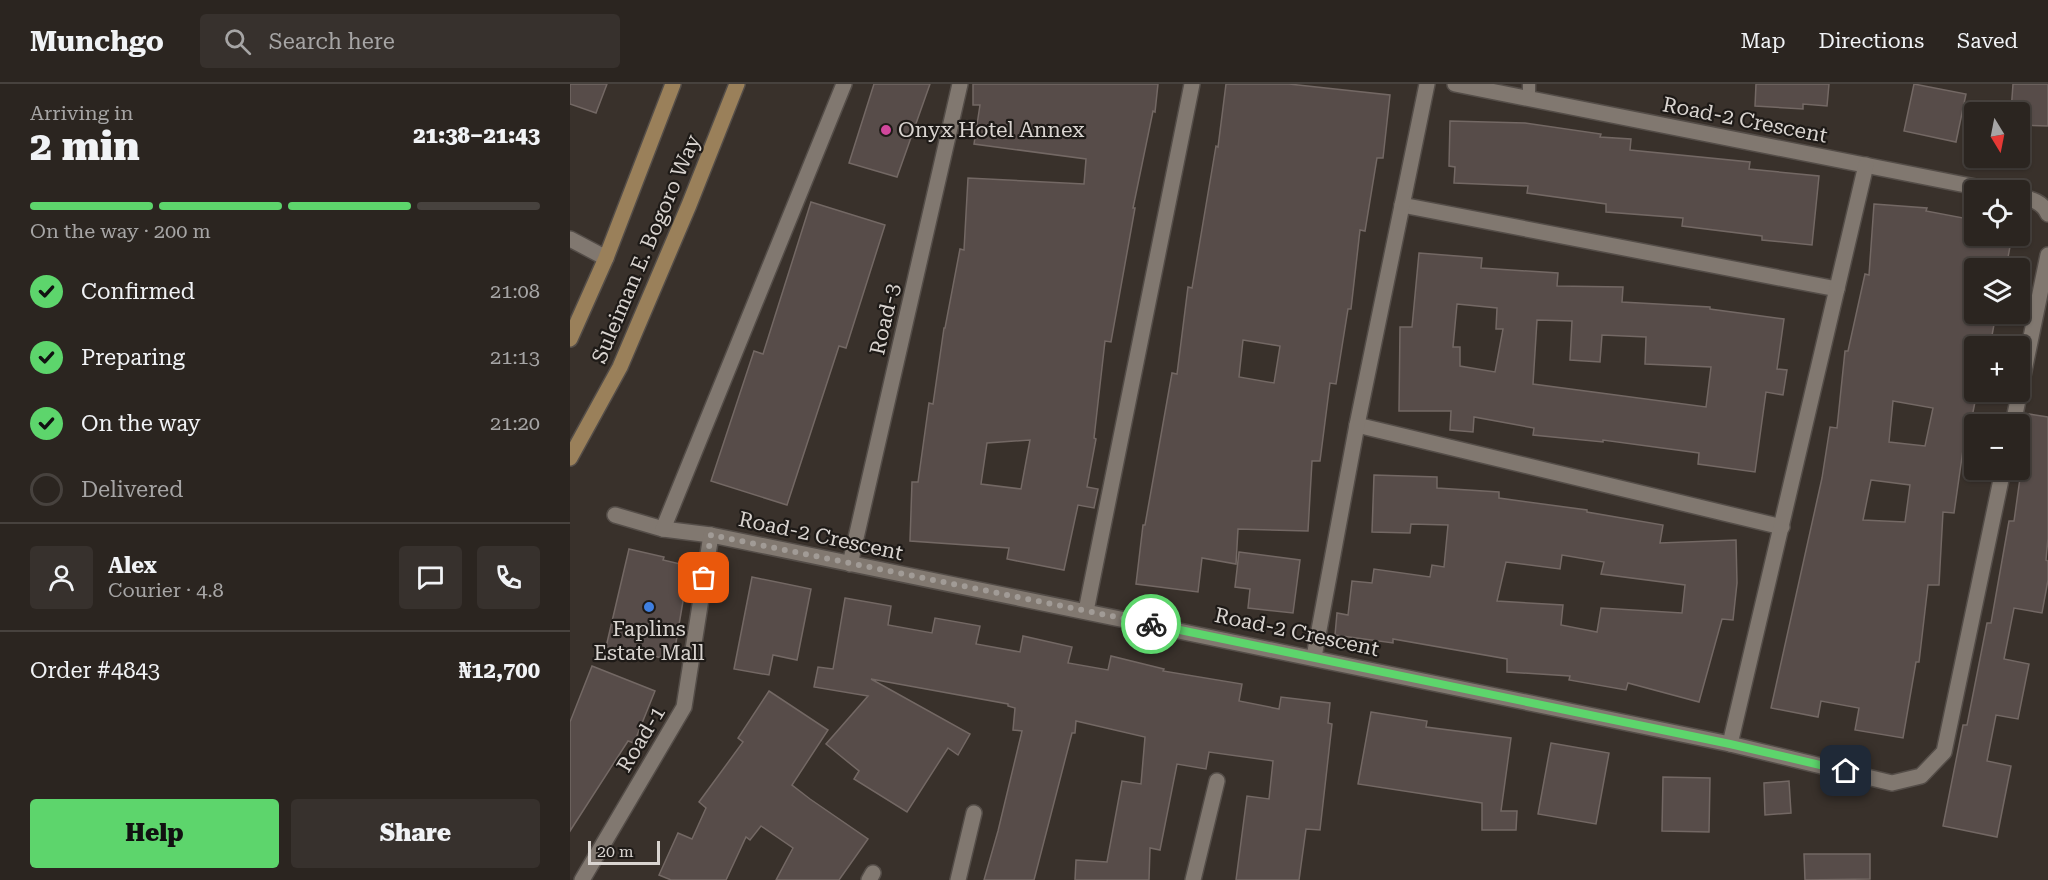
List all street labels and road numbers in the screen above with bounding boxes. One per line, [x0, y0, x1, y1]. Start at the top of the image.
street label: Road-2 Crescent [1660, 92, 1830, 148]
street label: Suleiman E. Bogoro Way [587, 131, 705, 367]
street label: Road-3 [865, 281, 905, 357]
street label: Road-2 Crescent [737, 507, 906, 565]
street label: Road-2 Crescent [1213, 603, 1382, 661]
street label: Road-1 [612, 702, 670, 776]

